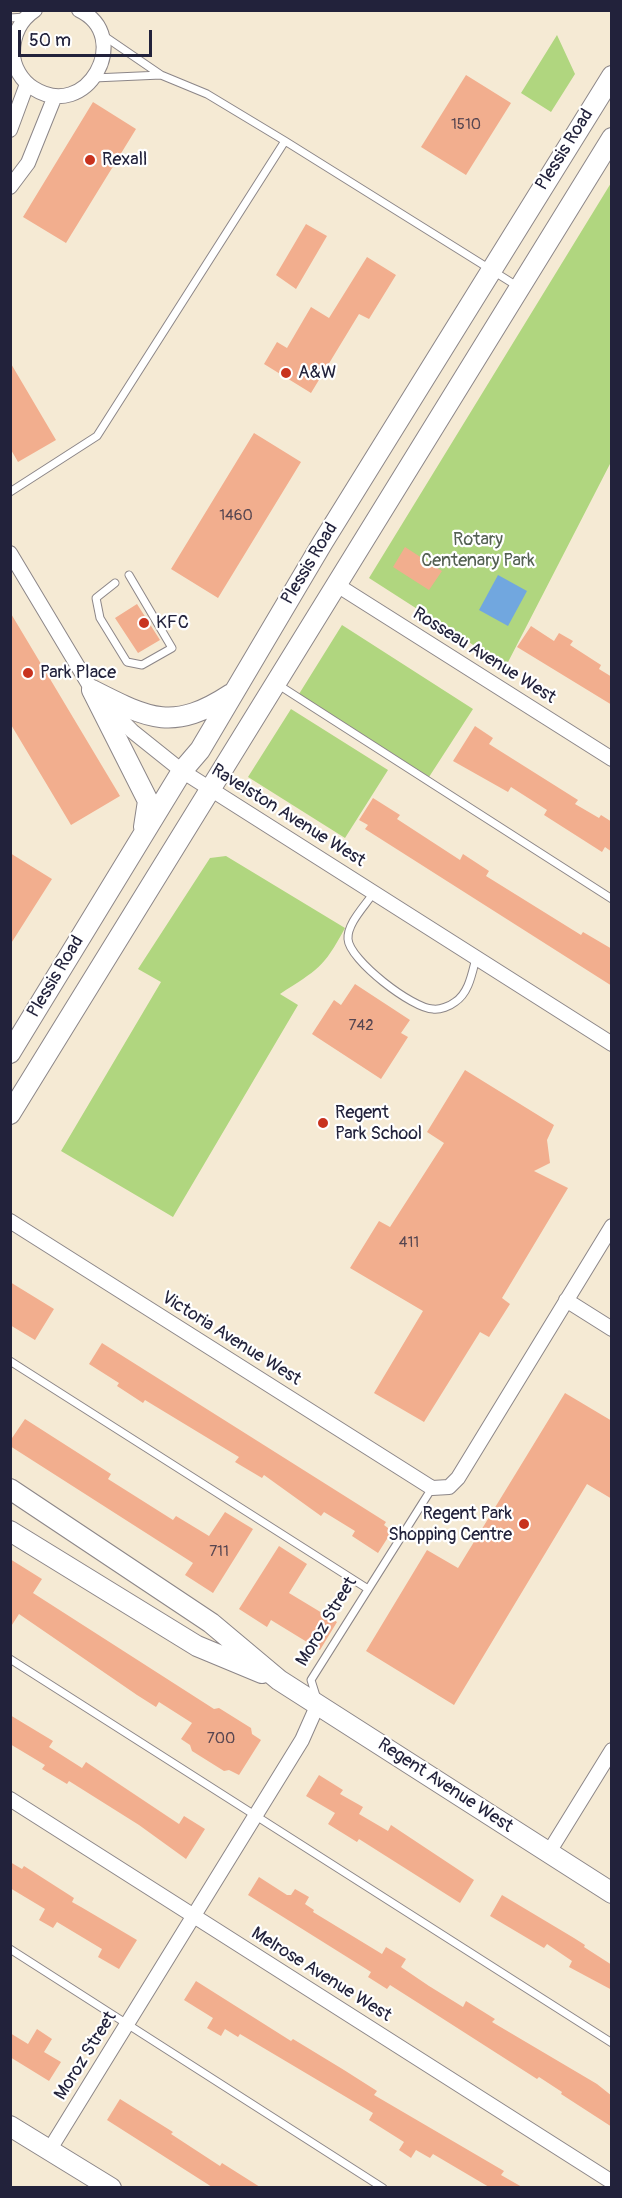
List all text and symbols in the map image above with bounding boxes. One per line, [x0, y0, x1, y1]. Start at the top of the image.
scale bar [21, 18, 154, 56]
text: 50 m [29, 29, 71, 52]
street label: Plessis Road [532, 105, 598, 195]
house number: 1510 [451, 116, 481, 134]
place label: Rexall [102, 149, 147, 171]
marker: Rexall [83, 153, 97, 167]
place label: A&W [298, 362, 336, 384]
marker: A&W [279, 366, 293, 380]
house number: 1460 [219, 507, 253, 525]
street label: Plessis Road [277, 519, 343, 609]
park label: Rotary Centenary Park [421, 529, 535, 572]
street label: Rosseau Avenue West [408, 603, 560, 709]
place label: KFC [156, 612, 189, 634]
marker: KFC [137, 616, 151, 630]
place label: Park Place [40, 662, 116, 684]
marker: Park Place [21, 666, 35, 680]
street label: Ravelston Avenue West [207, 760, 369, 872]
street label: Plessis Road [23, 932, 89, 1022]
house number: 742 [348, 1017, 374, 1035]
place label: Regent Park School [335, 1102, 422, 1144]
marker: Regent Park School [316, 1116, 330, 1130]
house number: 411 [399, 1234, 419, 1252]
street label: Victoria Avenue West [157, 1287, 305, 1391]
place label: Regent Park Shopping Centre [388, 1503, 512, 1546]
marker: Regent Park Shopping Centre [517, 1517, 531, 1531]
house number: 711 [209, 1543, 229, 1561]
street label: Moroz Street [292, 1573, 362, 1671]
house number: 700 [207, 1730, 235, 1748]
street label: Regent Avenue West [373, 1734, 517, 1838]
street label: Melrose Avenue West [247, 1923, 395, 2027]
street label: Moroz Street [50, 2008, 122, 2104]

